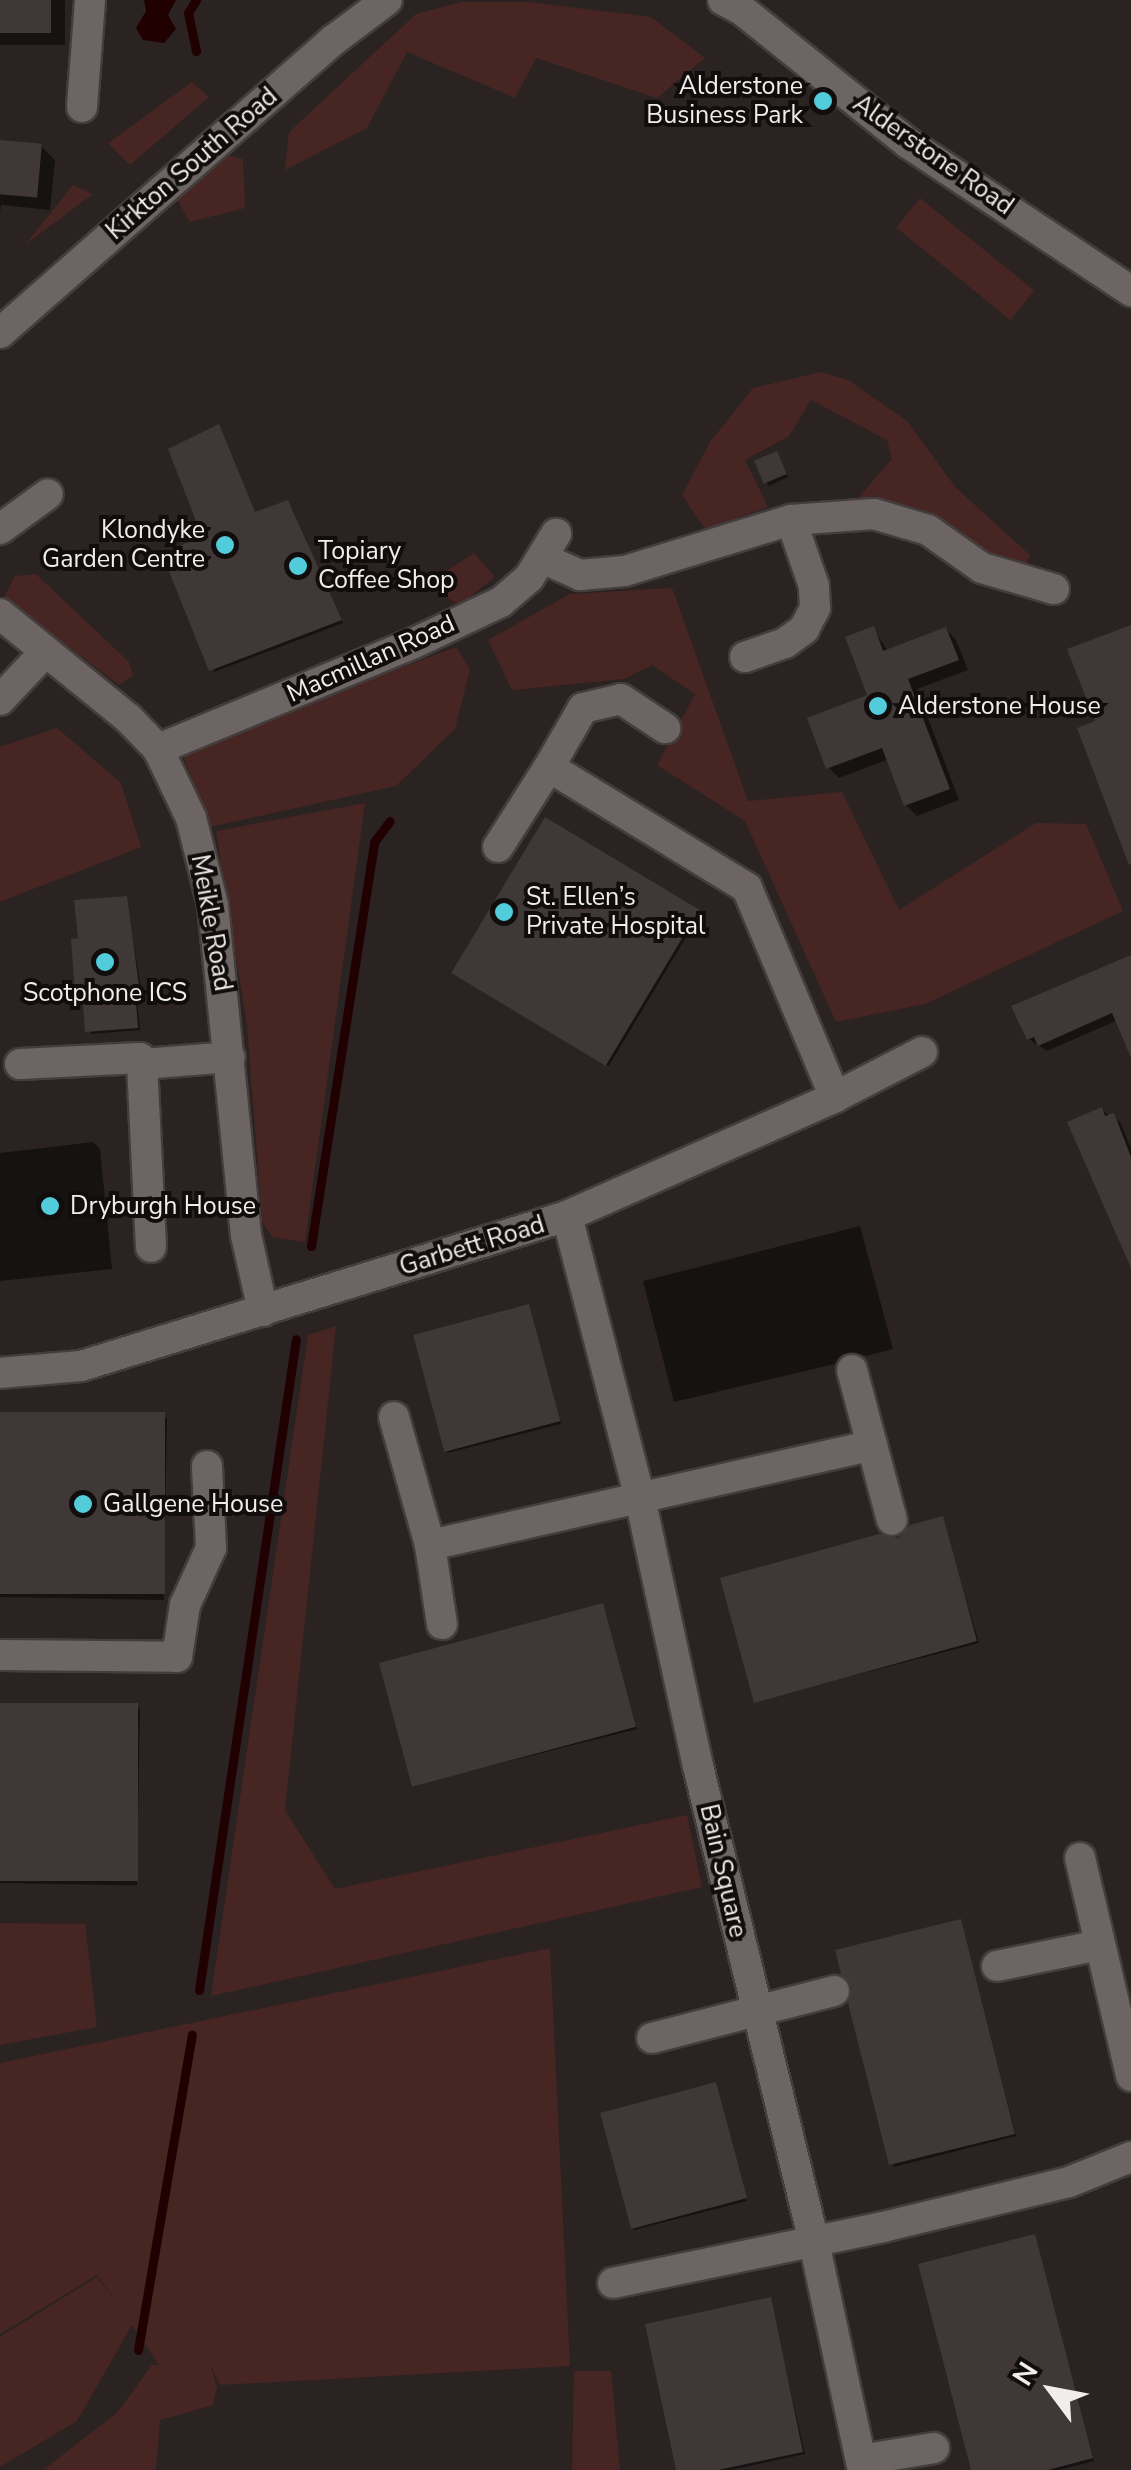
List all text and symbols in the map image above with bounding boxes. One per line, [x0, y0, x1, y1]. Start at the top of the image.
place label: Alderstone Business Park [646, 72, 803, 131]
street label: Kirkton South Road [100, 82, 284, 246]
street label: Alderstone Road [847, 89, 1019, 221]
marker: Alderstone Business Park [812, 90, 834, 112]
place label: Klondyke Garden Centre [42, 516, 205, 575]
marker: Klondyke Garden Centre [214, 534, 236, 556]
place label: Topiary Coffee Shop [318, 537, 455, 596]
marker: Topiary Coffee Shop [287, 555, 309, 577]
street label: Macmillan Road [283, 609, 459, 709]
place label: Alderstone House [898, 691, 1101, 721]
marker: Alderstone House [867, 695, 889, 717]
street label: Meikle Road [184, 852, 238, 994]
place label: St. Ellen’s Private Hospital [526, 883, 705, 942]
marker: St. Ellen’s Private Hospital [491, 899, 517, 925]
marker: Scotphone ICS [94, 951, 116, 973]
place label: Scotphone ICS [23, 978, 187, 1008]
place label: Dryburgh House [70, 1191, 256, 1221]
marker: Dryburgh House [39, 1195, 61, 1217]
street label: Garbett Road [396, 1210, 548, 1282]
place label: Gallgene House [103, 1489, 283, 1519]
marker: Gallgene House [72, 1493, 94, 1515]
street label: Bain Square [693, 1801, 753, 1941]
north arrow [1001, 2340, 1101, 2440]
text: N [1004, 2355, 1047, 2393]

